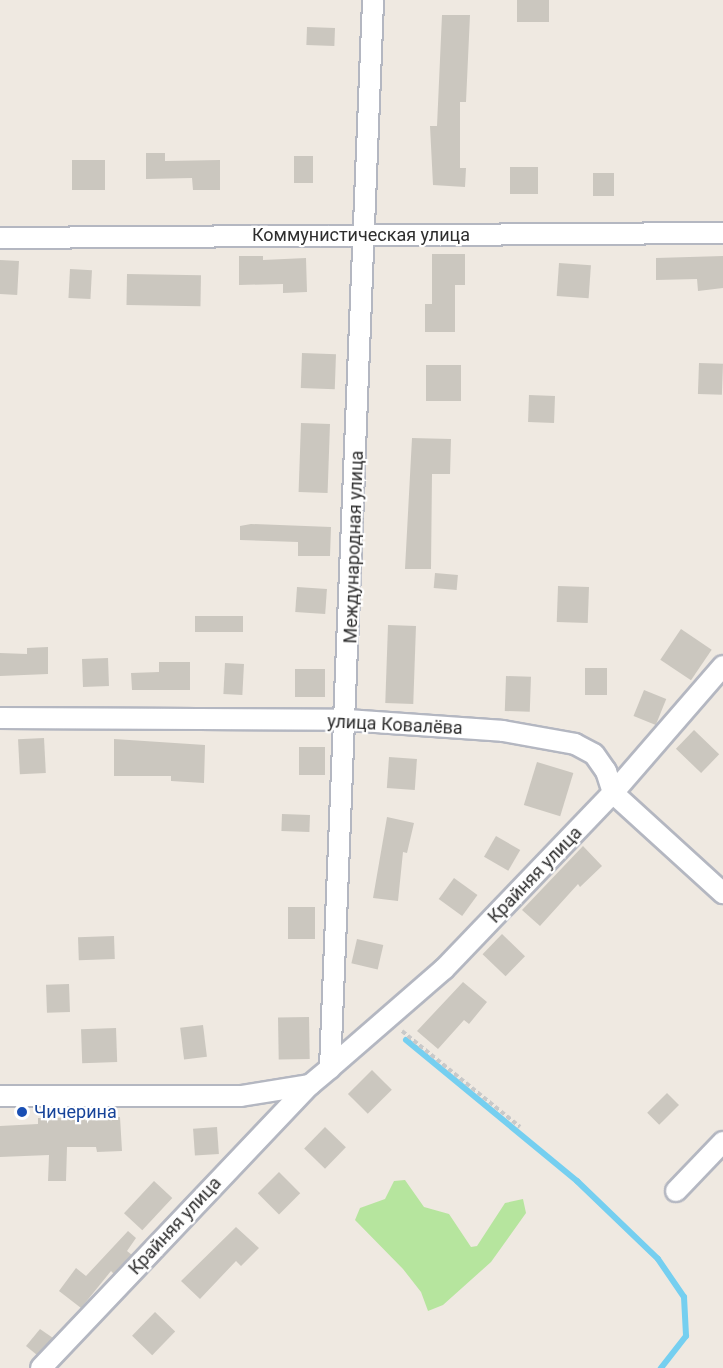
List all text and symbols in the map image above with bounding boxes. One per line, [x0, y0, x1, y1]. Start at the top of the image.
street label: Коммунистическая улица [252, 224, 470, 246]
street label: Международная улица [340, 450, 368, 644]
street label: улица Ковалёва [327, 711, 463, 739]
street label: Крайняя улица [484, 822, 586, 928]
place label: Чичерина [34, 1101, 117, 1123]
marker: Чичерина [15, 1105, 29, 1119]
street label: Крайняя улица [124, 1173, 226, 1279]

